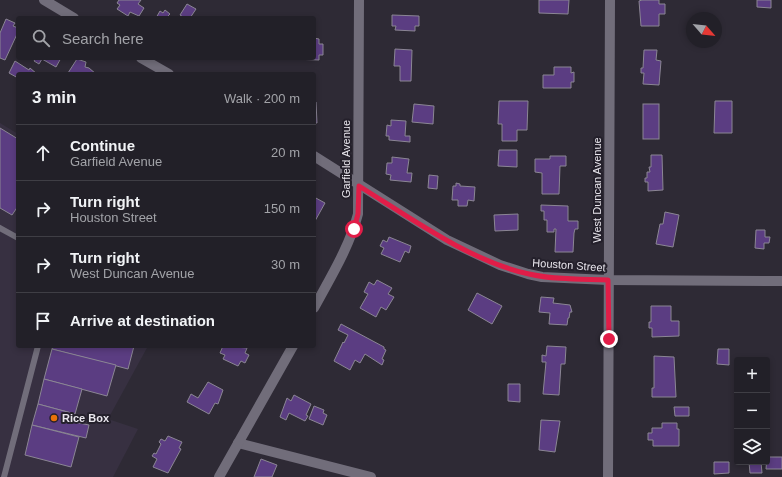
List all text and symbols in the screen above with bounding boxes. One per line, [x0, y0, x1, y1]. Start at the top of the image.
north arrow [686, 12, 722, 48]
search box [16, 16, 316, 60]
icon: search [30, 27, 52, 49]
text: Search here [62, 30, 144, 47]
text: 3 min [32, 88, 76, 107]
text: Walk · 200 m [224, 91, 300, 106]
street label: Garfield Avenue [340, 120, 352, 198]
text: Continue [70, 137, 135, 154]
street label: West Duncan Avenue [591, 137, 603, 243]
icon: ahead [32, 142, 54, 164]
text: 20 m [271, 145, 300, 160]
text: Garfield Avenue [70, 154, 162, 169]
text: Turn right [70, 193, 140, 210]
icon: right [32, 198, 54, 220]
text: 150 m [264, 201, 300, 216]
text: Houston Street [70, 210, 157, 225]
route start [345, 220, 363, 238]
text: Turn right [70, 249, 140, 266]
icon: right [32, 254, 54, 276]
street label: Houston Street [532, 256, 606, 274]
text: 30 m [271, 257, 300, 272]
text: West Duncan Avenue [70, 266, 195, 281]
icon: arrive [32, 310, 54, 332]
text: Arrive at destination [70, 312, 215, 329]
route end [600, 330, 618, 348]
map controls [734, 357, 770, 465]
button: + [734, 357, 770, 393]
button: − [734, 393, 770, 429]
place label: Rice Box [62, 412, 110, 424]
marker: Rice Box [49, 413, 59, 423]
button: layers [734, 429, 770, 465]

